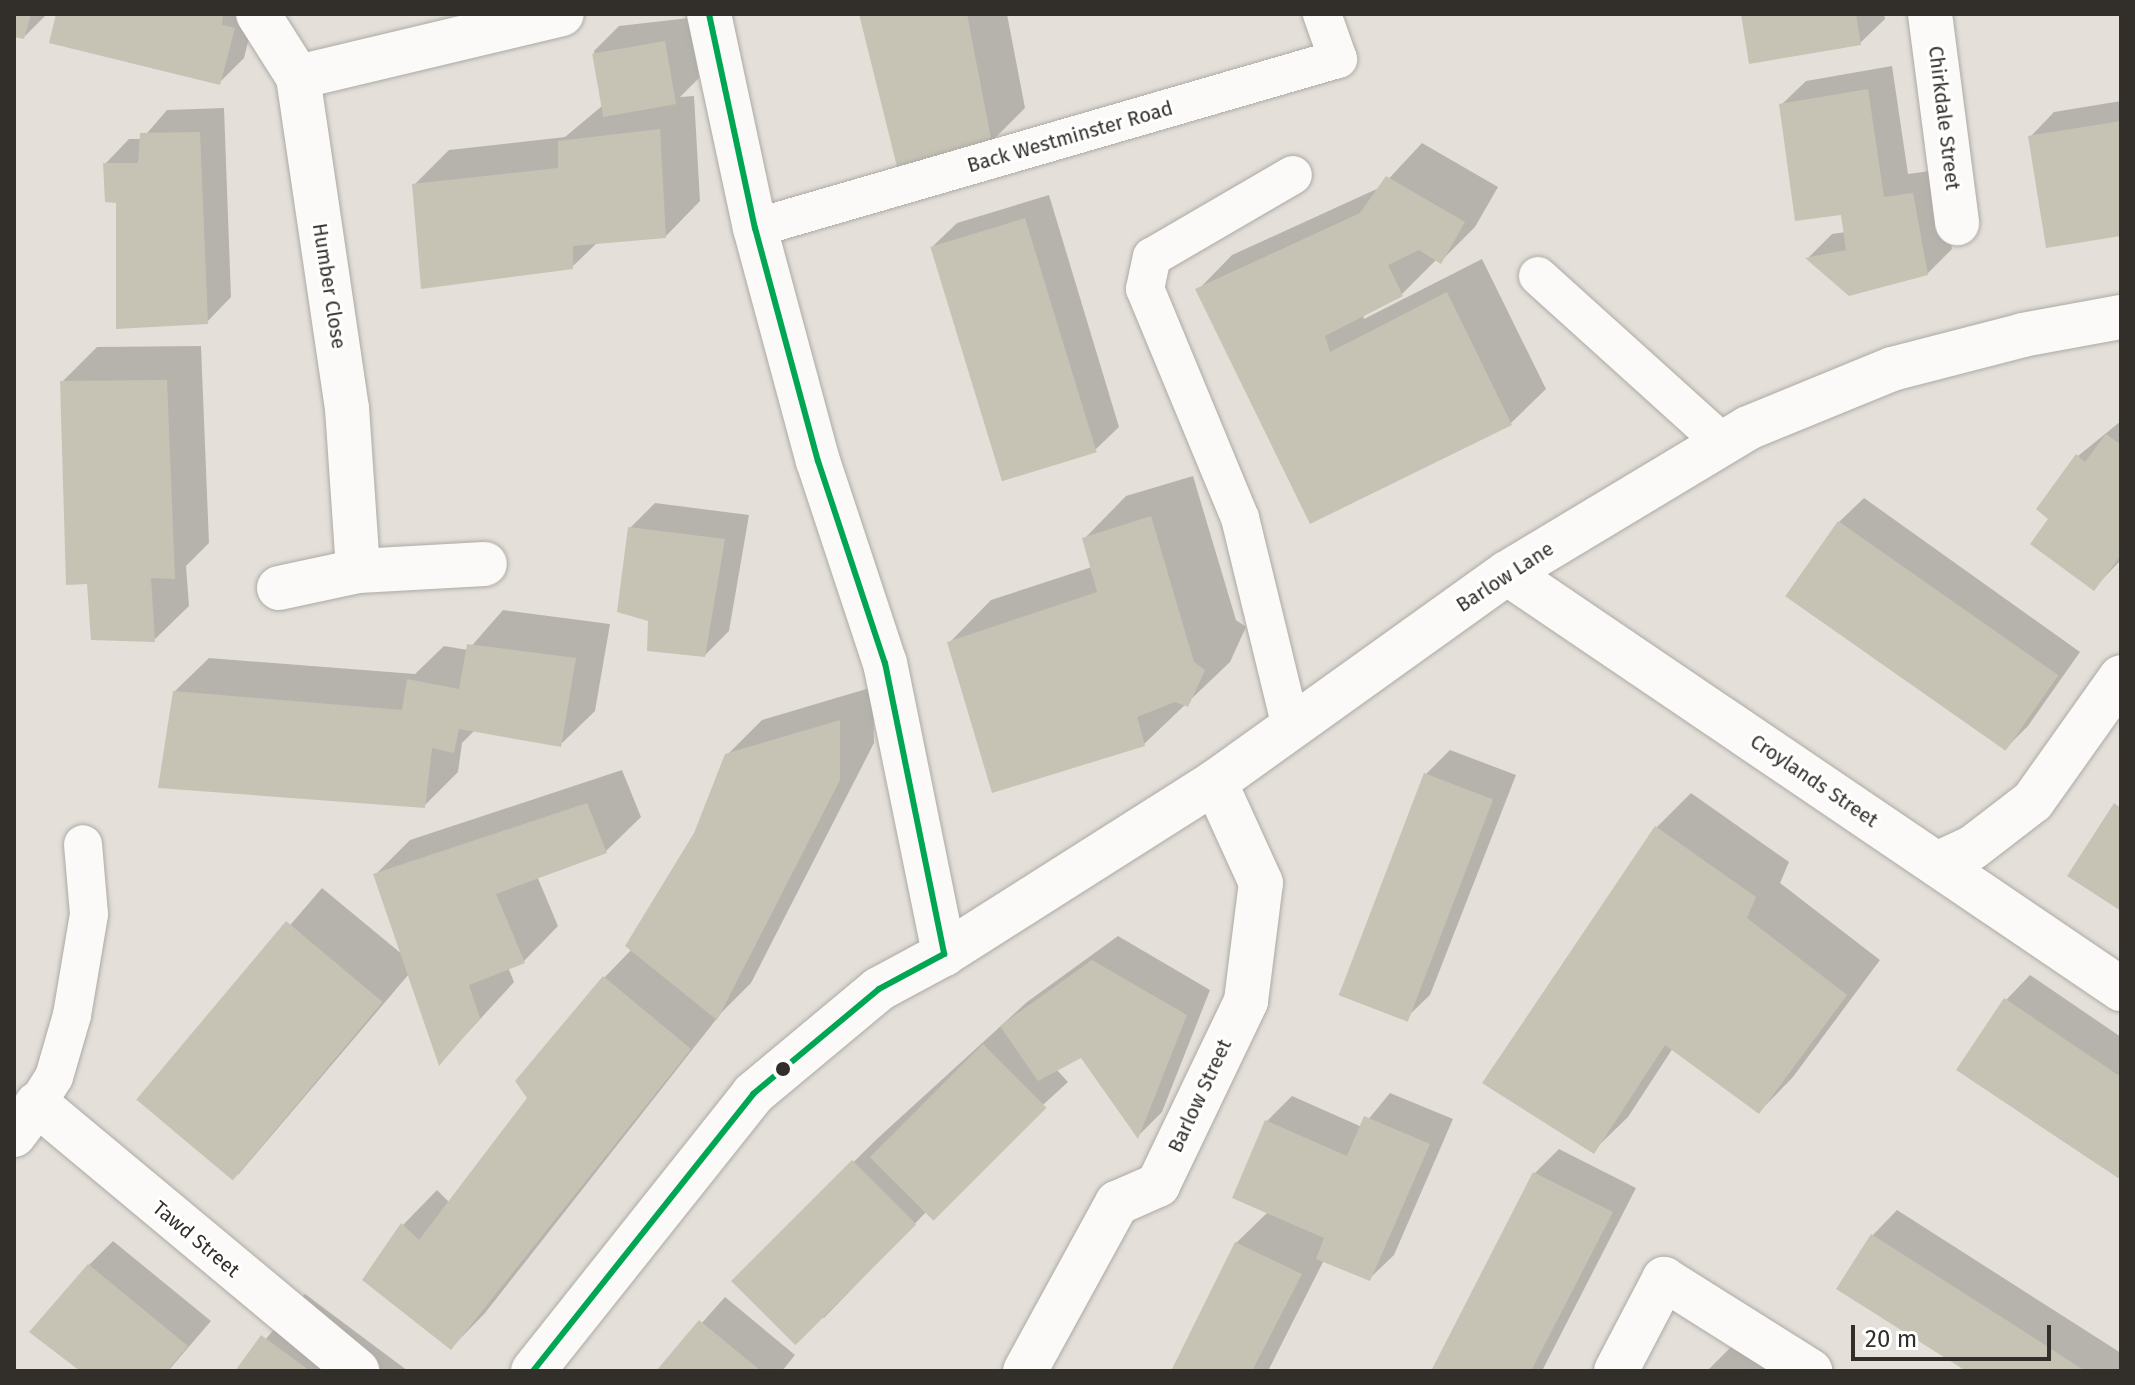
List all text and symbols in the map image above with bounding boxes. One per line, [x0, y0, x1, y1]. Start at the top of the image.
street label: Chirkdale Street [1923, 45, 1965, 191]
street label: Back Westminster Road [964, 96, 1176, 178]
street label: Humber Close [307, 221, 351, 351]
street label: Barlow Lane [1452, 537, 1558, 617]
street label: Croylands Street [1746, 729, 1882, 833]
street label: Barlow Street [1163, 1036, 1237, 1156]
unlabelled marker [775, 1061, 791, 1077]
street label: Tawd Street [148, 1196, 244, 1282]
scale bar [1855, 1309, 2055, 1359]
text: 20 m [1865, 1325, 1917, 1353]

